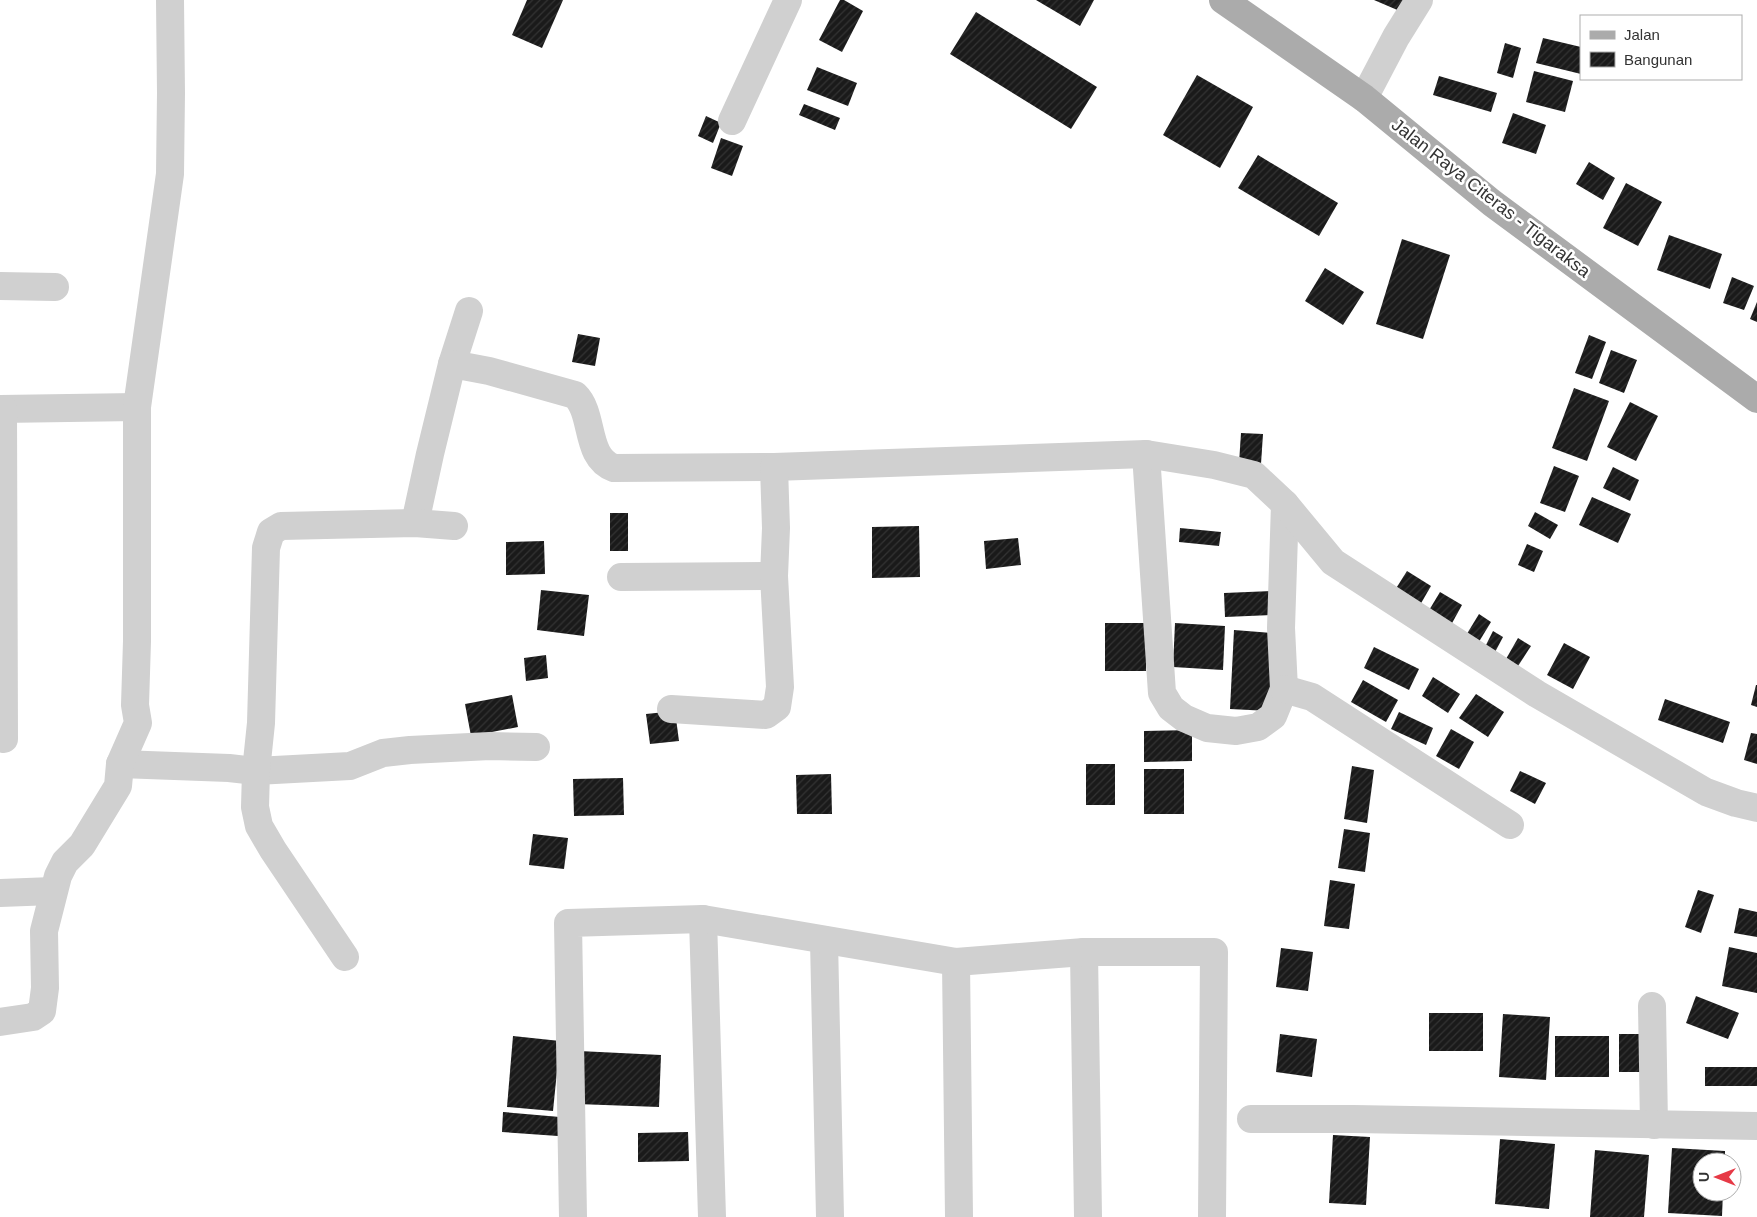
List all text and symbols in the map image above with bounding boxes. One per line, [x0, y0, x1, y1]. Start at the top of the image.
legend [1580, 15, 1742, 80]
text: Jalan [1624, 26, 1660, 43]
text: Bangunan [1624, 51, 1692, 68]
street label: Jalan Raya Citeras - Tigaraksa [1388, 114, 1595, 282]
north arrow [1692, 1152, 1742, 1202]
text: U [1696, 1172, 1712, 1182]

